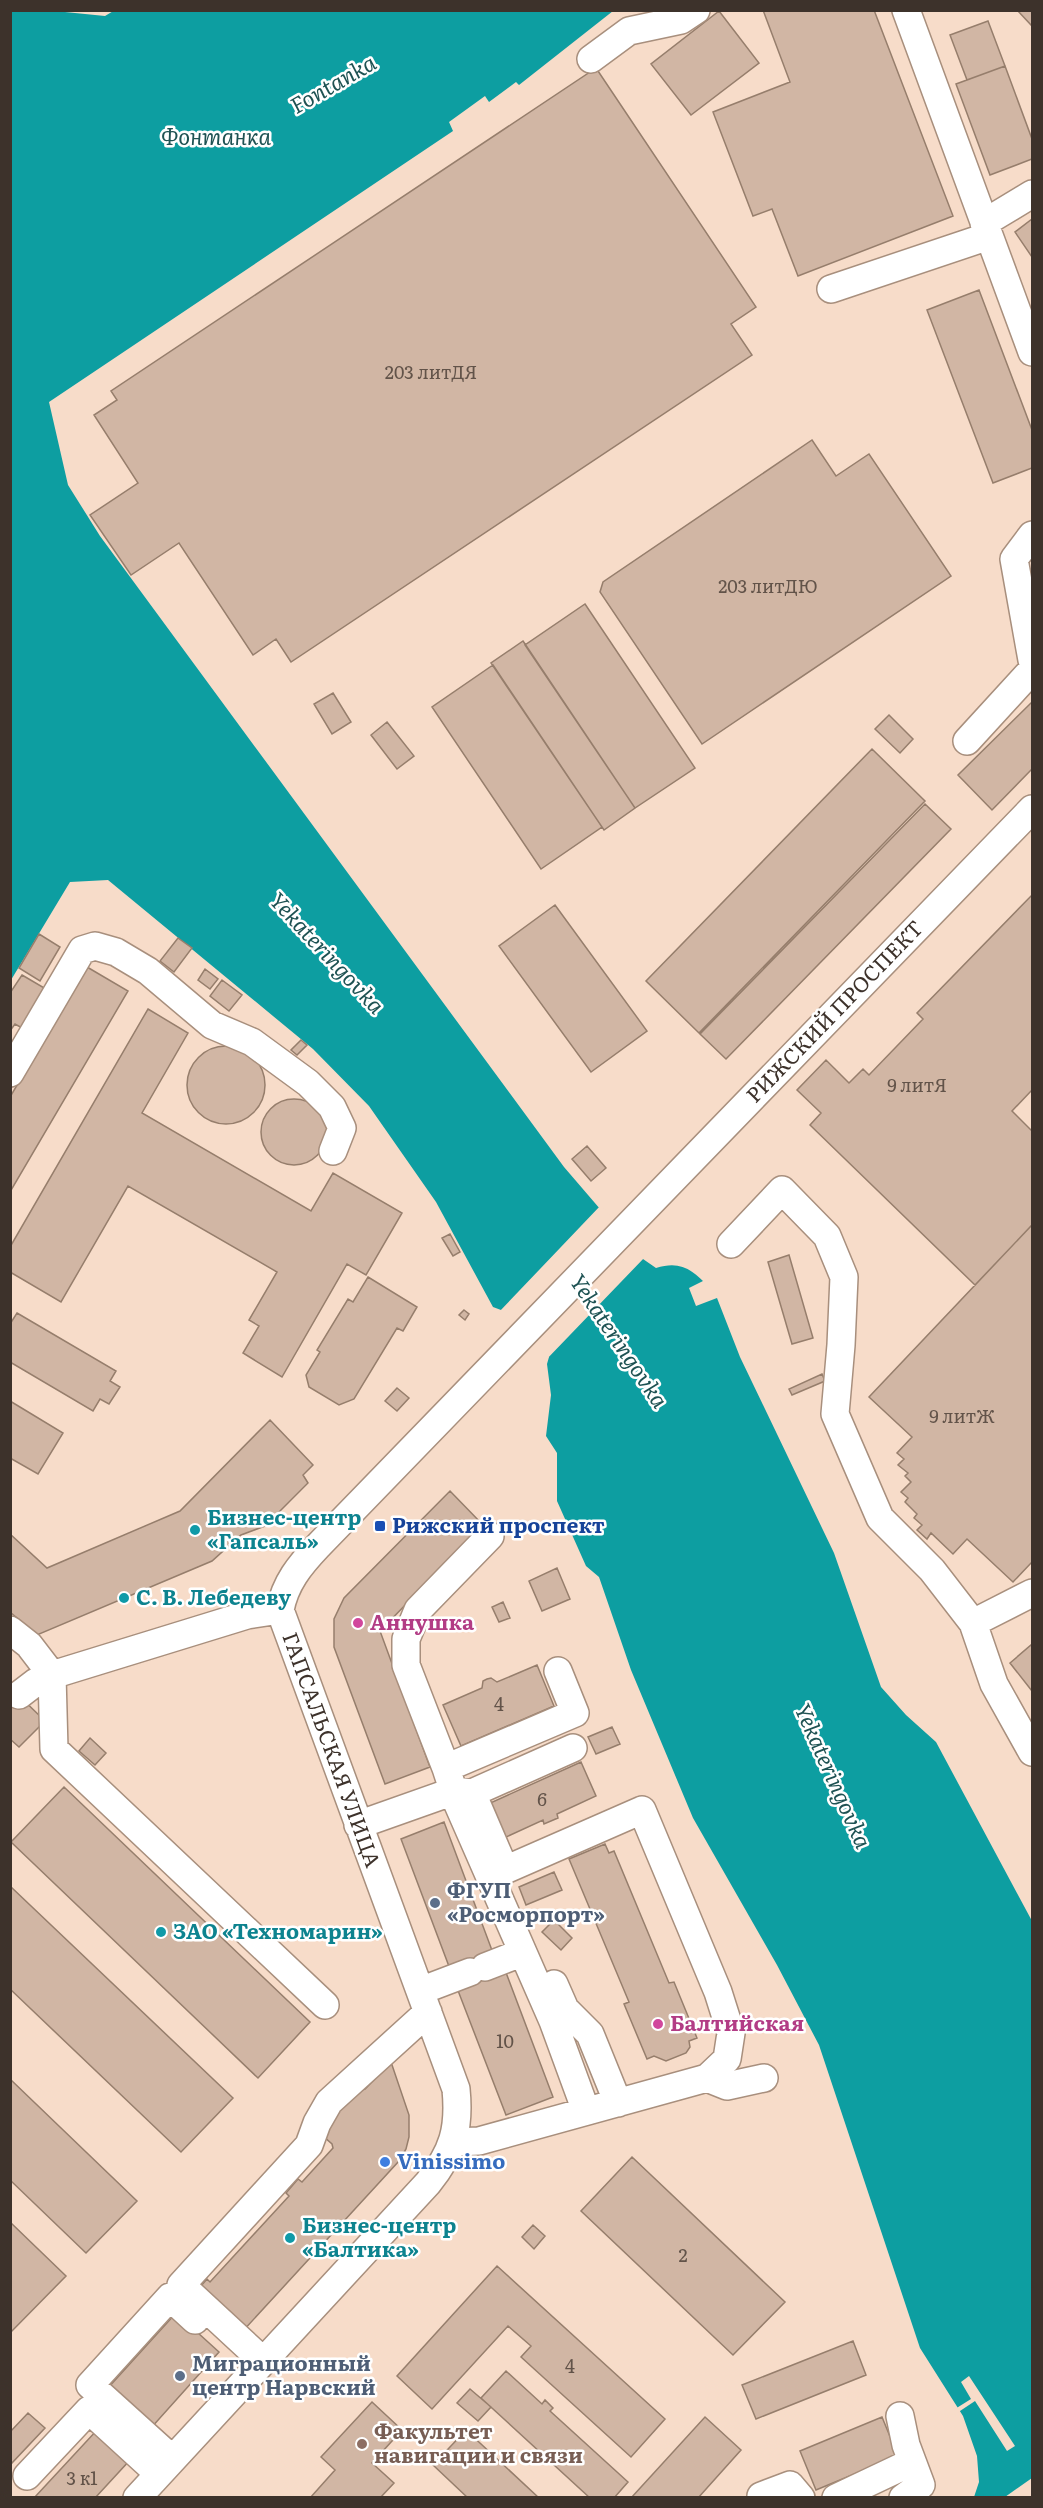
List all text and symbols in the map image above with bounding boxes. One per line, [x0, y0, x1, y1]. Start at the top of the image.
water label: Fontanka [283, 45, 382, 121]
water label: Фонтанка [161, 119, 271, 152]
house number: 203 литДЯ [385, 358, 477, 385]
house number: 203 литДЮ [718, 572, 818, 599]
water label: Yekateringovka [263, 884, 394, 1020]
street label: РИЖСКИЙ ПРОСПЕКТ [738, 912, 929, 1108]
house number: 9 литЯ [887, 1071, 947, 1098]
water label: Yekateringovka [563, 1266, 678, 1414]
house number: 9 литЖ [929, 1402, 995, 1429]
place label: Бизнес-центр «Гапсаль» [207, 1500, 361, 1555]
place label: Рижский проспект [392, 1508, 605, 1539]
marker: Рижский проспект [373, 1519, 387, 1533]
marker: Бизнес-центр «Гапсаль» [188, 1523, 202, 1537]
place label: С. В. Лебедеву [136, 1580, 291, 1611]
marker: С. В. Лебедеву [117, 1591, 131, 1605]
place label: Аннушка [370, 1605, 475, 1636]
marker: Аннушка [351, 1616, 365, 1630]
street label: ГАПСАЛЬСКАЯ УЛИЦА [276, 1627, 391, 1872]
house number: 4 [494, 1690, 504, 1717]
water label: Yekateringovka [788, 1698, 881, 1854]
house number: 6 [537, 1785, 547, 1812]
place label: ФГУП «Росморпорт» [447, 1873, 605, 1928]
marker: ФГУП «Росморпорт» [428, 1896, 442, 1910]
place label: ЗАО «Техномарин» [173, 1914, 383, 1945]
marker: ЗАО «Техномарин» [154, 1925, 168, 1939]
place label: Балтийская [670, 2006, 804, 2037]
marker: Балтийская [651, 2017, 665, 2031]
house number: 10 [496, 2027, 514, 2054]
place label: Vinissimo [397, 2144, 505, 2175]
marker: Vinissimo [378, 2155, 392, 2169]
place label: Бизнес-центр «Балтика» [302, 2208, 456, 2263]
marker: Бизнес-центр «Балтика» [283, 2231, 297, 2245]
house number: 2 [678, 2241, 688, 2268]
place label: Миграционный центр Нарвский [192, 2346, 376, 2401]
house number: 4 [565, 2352, 575, 2379]
marker: Миграционный центр Нарвский [173, 2369, 187, 2383]
place label: Факультет навигации и связи [374, 2414, 583, 2469]
marker: Факультет навигации и связи [355, 2437, 369, 2451]
house number: 3 к1 [66, 2464, 98, 2491]

